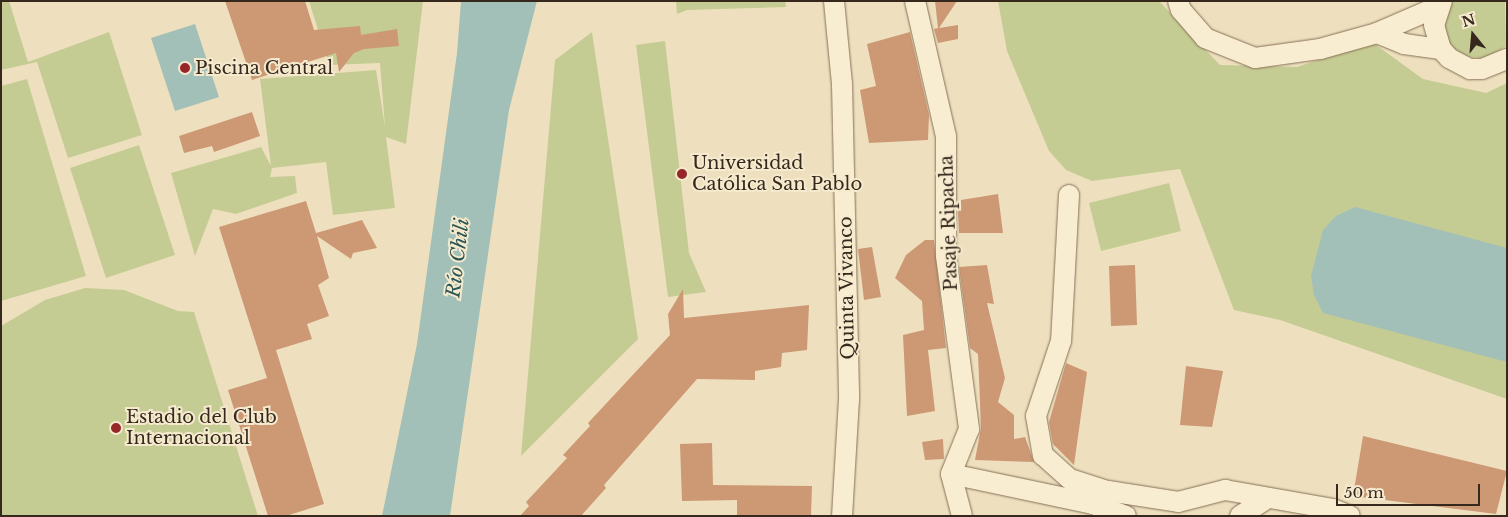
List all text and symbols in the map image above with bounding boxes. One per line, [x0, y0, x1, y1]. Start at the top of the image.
north arrow [1448, 10, 1498, 60]
text: N [1460, 10, 1478, 31]
place label: Piscina Central [195, 57, 333, 79]
marker: Piscina Central [179, 62, 191, 74]
place label: Universidad Católica San Pablo [692, 153, 862, 195]
street label: Pasaje Ripacha [936, 155, 962, 291]
marker: Universidad Católica San Pablo [676, 168, 688, 180]
street label: Quinta Vivanco [835, 216, 859, 360]
water label: Río Chili [442, 217, 474, 299]
place label: Estadio del Club Internacional [126, 407, 277, 449]
marker: Estadio del Club Internacional [110, 422, 122, 434]
scale bar [1338, 474, 1482, 506]
text: 50 m [1344, 483, 1384, 502]

